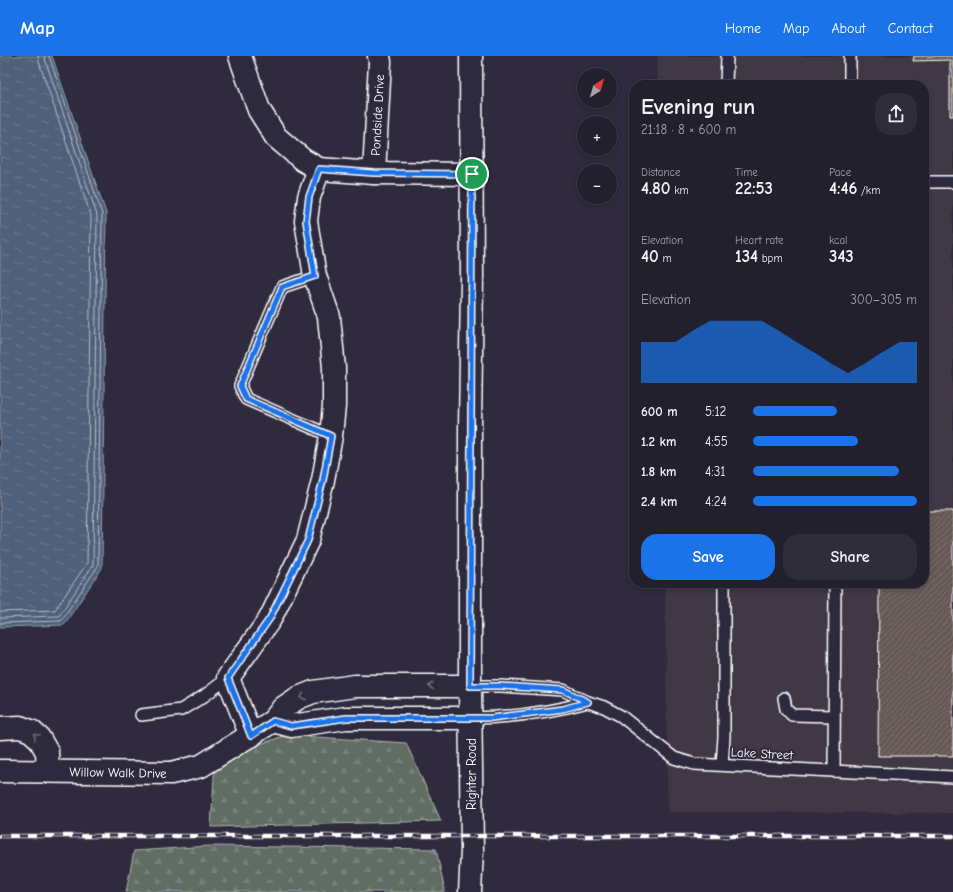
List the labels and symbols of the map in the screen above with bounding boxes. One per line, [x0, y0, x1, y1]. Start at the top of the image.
north arrow [577, 68, 617, 108]
street label: Pondside Drive [368, 73, 387, 156]
pin [455, 157, 489, 191]
one-way arrow [428, 682, 434, 690]
one-way arrow [299, 692, 307, 700]
one-way arrow [33, 733, 41, 741]
street label: Righter Road [464, 738, 479, 810]
street label: Lake Street [730, 744, 795, 763]
street label: Willow Walk Drive [69, 764, 167, 781]

